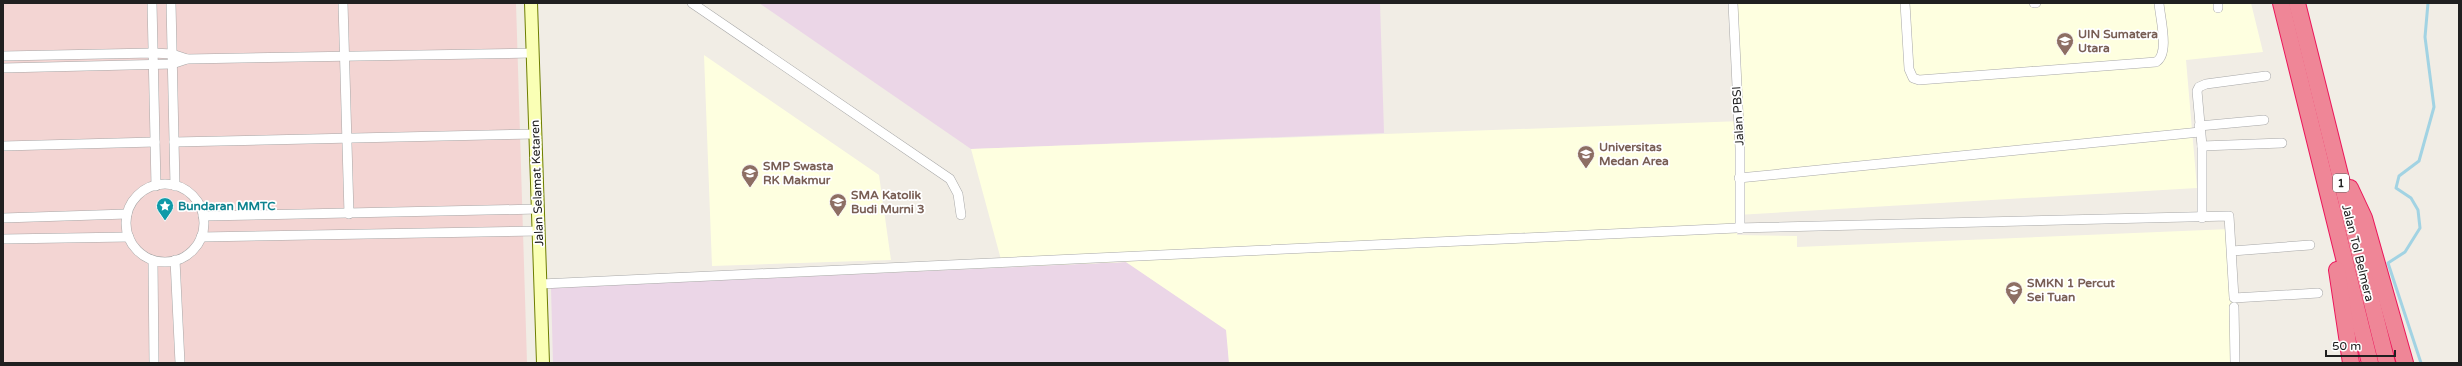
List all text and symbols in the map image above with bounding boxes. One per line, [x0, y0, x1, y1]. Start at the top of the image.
place label: UIN Sumatera Utara [2078, 27, 2158, 55]
school or university icon: UIN Sumatera Utara [2055, 31, 2075, 56]
street label: Jalan PBSI [1729, 86, 1747, 146]
street label: Jalan Selamat Ketaren [528, 120, 546, 246]
place label: Universitas Medan Area [1599, 140, 1669, 168]
school or university icon: Universitas Medan Area [1576, 144, 1596, 169]
place label: SMP Swasta RK Makmur [763, 159, 834, 187]
school or university icon: SMP Swasta RK Makmur [740, 163, 760, 188]
road number: 1 [2333, 174, 2349, 192]
place label: SMA Katolik Budi Murni 3 [851, 188, 925, 216]
school or university icon: SMA Katolik Budi Murni 3 [828, 192, 848, 217]
place icon: Bundaran MMTC [155, 196, 175, 221]
place label: Bundaran MMTC [178, 199, 276, 213]
street label: Jalan Tol Belmera [2339, 203, 2377, 303]
place label: SMKN 1 Percut Sei Tuan [2027, 276, 2115, 304]
school or university icon: SMKN 1 Percut Sei Tuan [2004, 280, 2024, 305]
scale bar [2326, 332, 2395, 358]
text: 50 m [2332, 339, 2361, 353]

